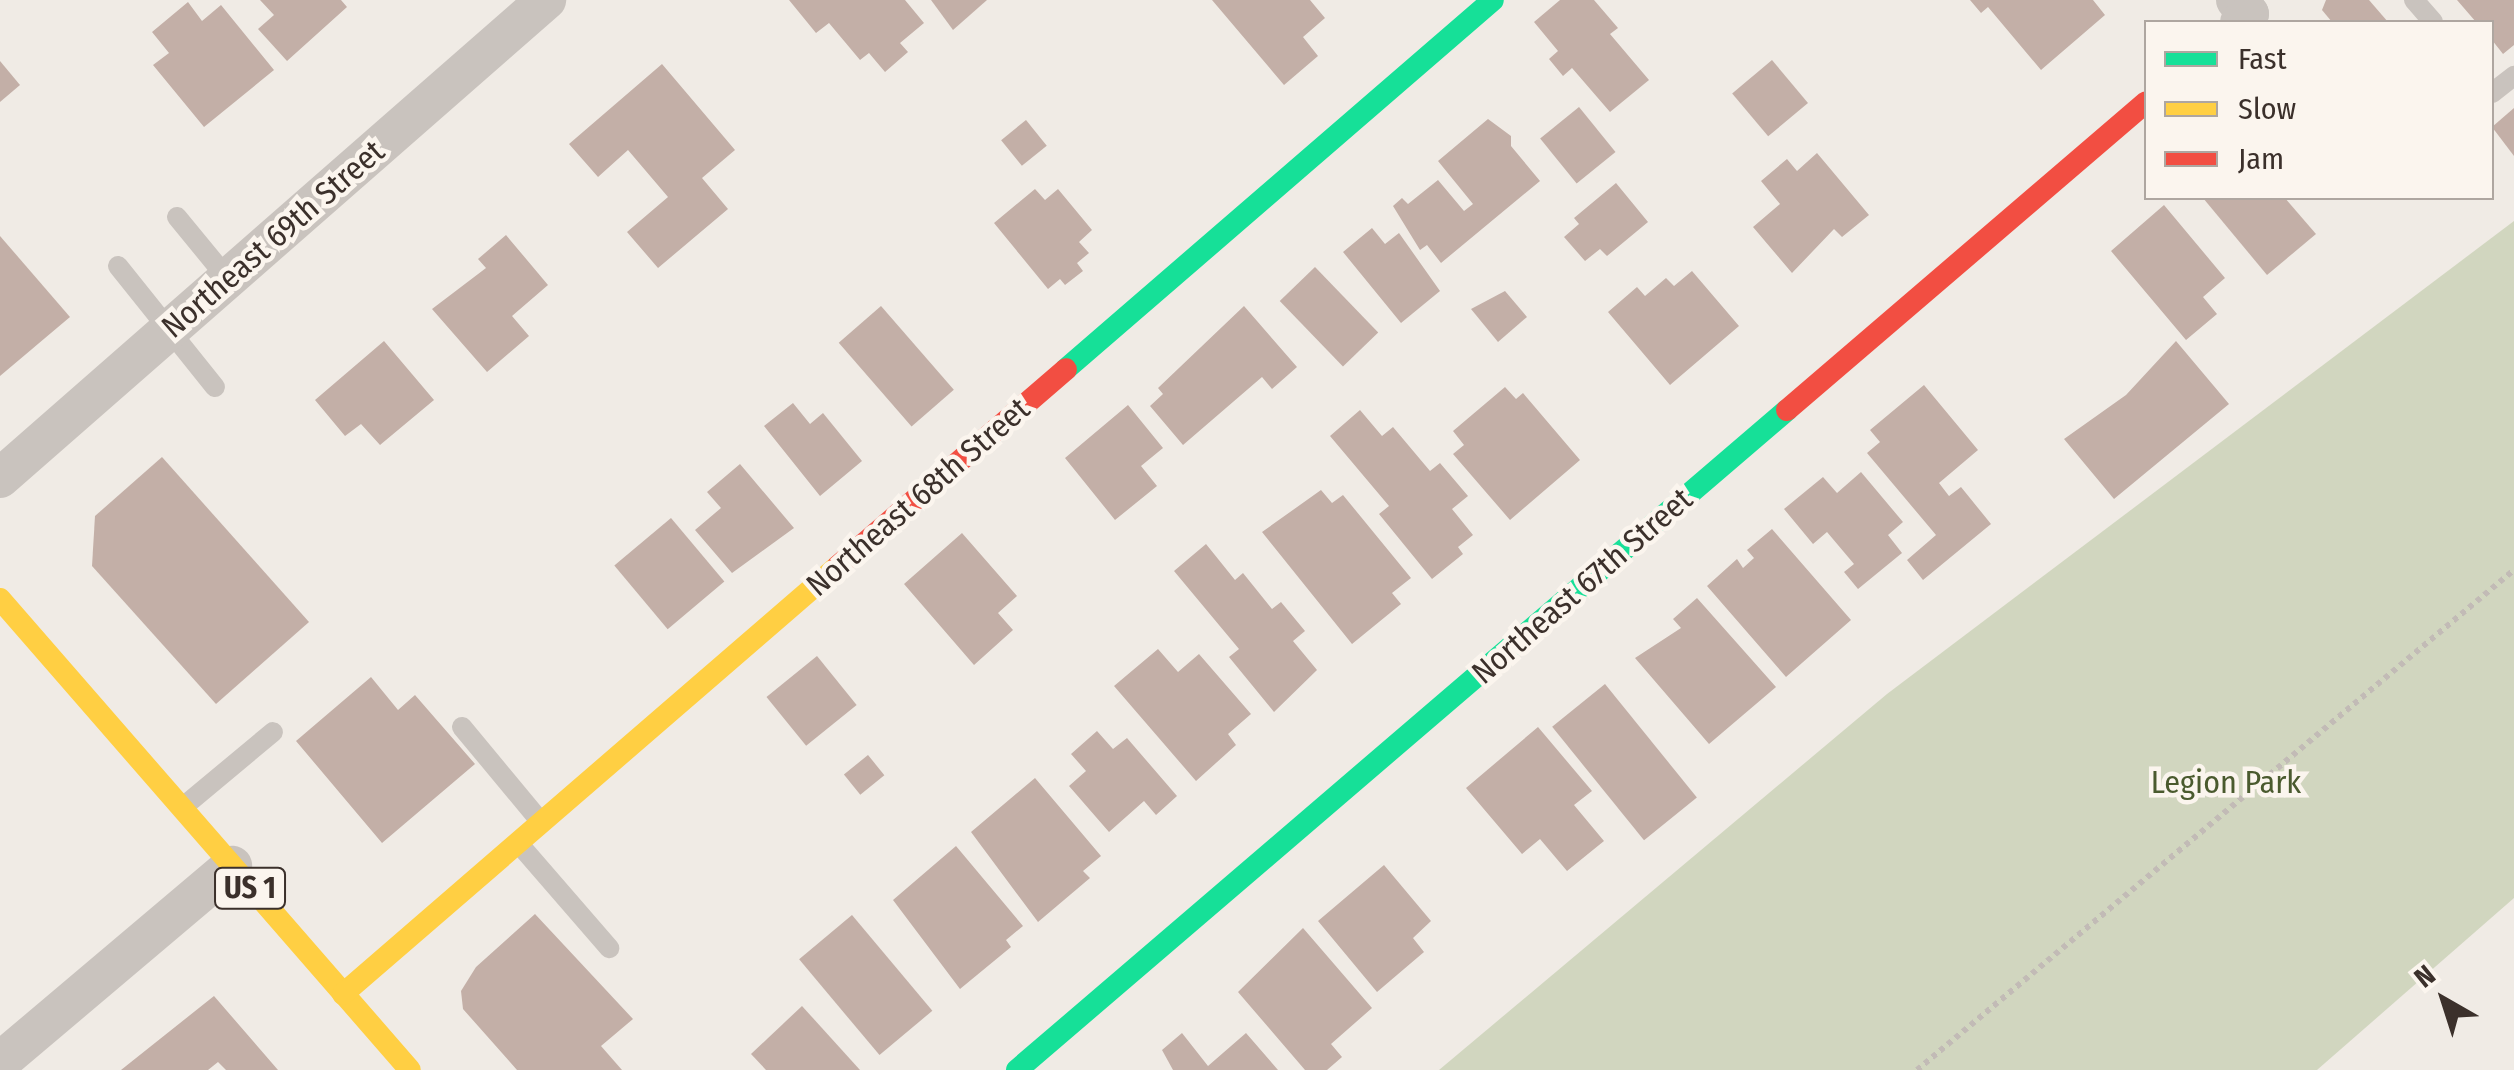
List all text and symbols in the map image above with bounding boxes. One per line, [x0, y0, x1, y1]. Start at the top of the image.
legend [2144, 20, 2494, 200]
text: Fast [2238, 41, 2286, 77]
text: Slow [2238, 91, 2296, 127]
street label: Northeast 69th Street [154, 132, 392, 346]
text: Jam [2238, 141, 2284, 177]
street label: Northeast 68th Street [799, 390, 1037, 604]
street label: Northeast 67th Street [1464, 480, 1700, 692]
park label: Legion Park [2151, 763, 2301, 801]
road number: US 1 [212, 863, 288, 913]
north arrow [2394, 950, 2494, 1050]
text: N [2408, 958, 2442, 994]

